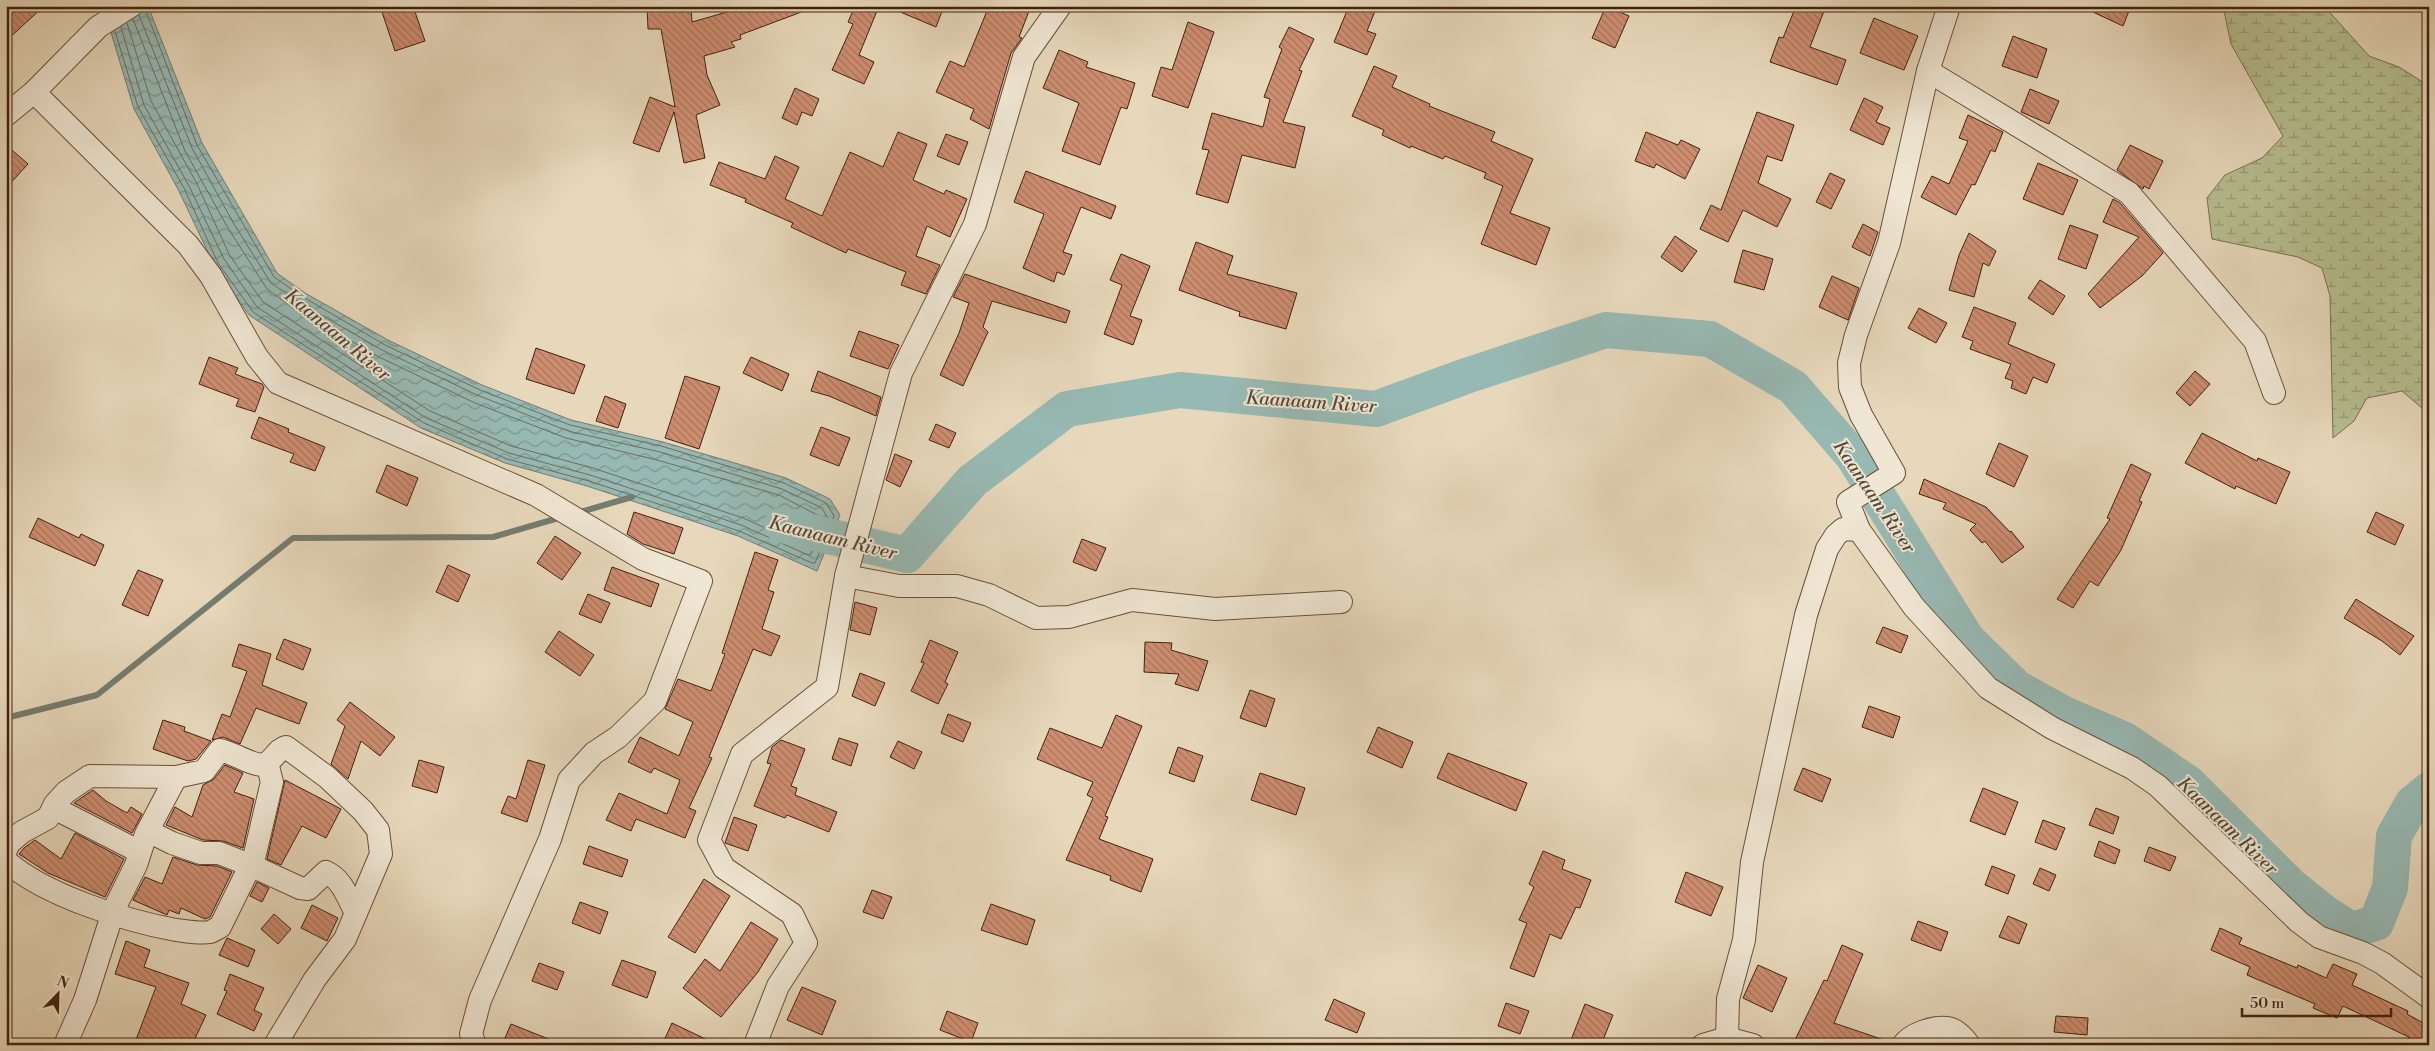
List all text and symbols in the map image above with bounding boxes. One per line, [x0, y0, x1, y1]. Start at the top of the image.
water label: Kaanaam River [279, 283, 396, 387]
water label: Kaanaam River [1244, 385, 1378, 419]
water label: Kaanaam River [1827, 435, 1921, 559]
water label: Kaanaam River [766, 510, 900, 566]
water label: Kaanaam River [2172, 771, 2284, 881]
north arrow [32, 968, 82, 1018]
text: N [54, 973, 71, 993]
scale bar [2242, 986, 2391, 1018]
text: 50 m [2250, 994, 2284, 1013]

